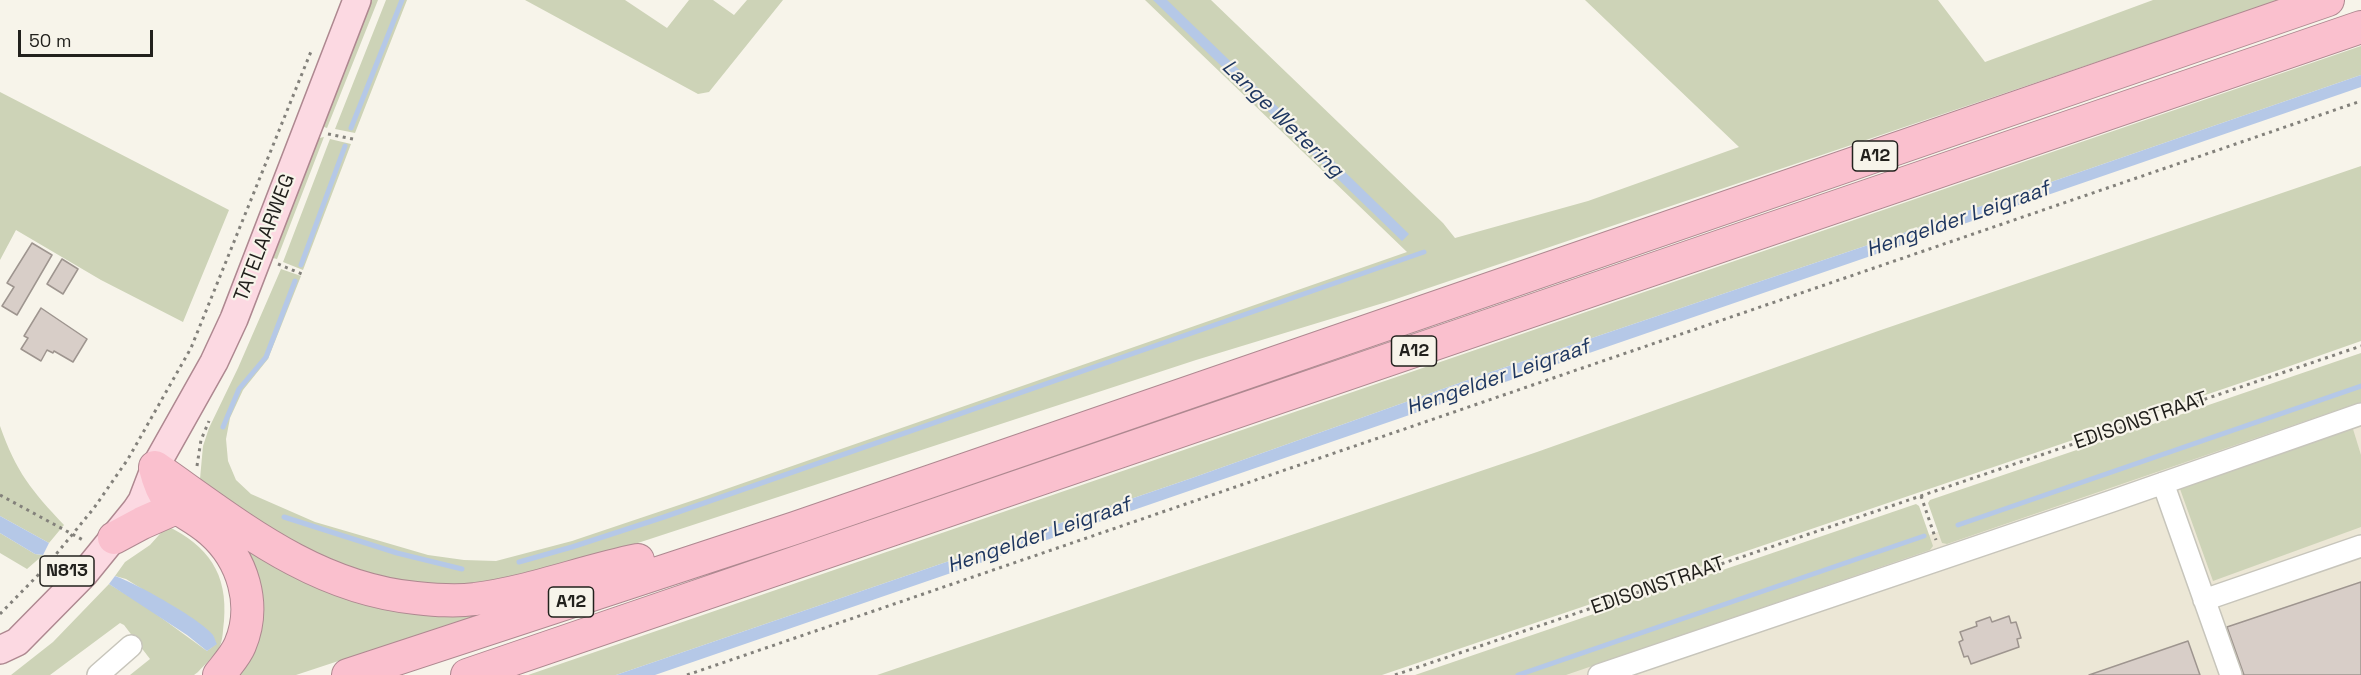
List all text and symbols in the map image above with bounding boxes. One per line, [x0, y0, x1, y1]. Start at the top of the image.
scale bar [21, 18, 156, 56]
text: 50 m [29, 29, 71, 52]
water label: Lange Wetering [1216, 55, 1348, 183]
road number: A12 [1852, 141, 1898, 171]
street label: TATELAARWEG [230, 171, 300, 305]
water label: Hengelder Leigraaf [1863, 177, 2053, 263]
water label: Hengelder Leigraaf [1403, 335, 1593, 421]
road number: A12 [1392, 336, 1436, 366]
street label: EDISONSTRAAT [2071, 387, 2211, 455]
water label: Hengelder Leigraaf [944, 493, 1134, 579]
street label: EDISONSTRAAT [1588, 552, 1728, 620]
road number: N813 [40, 556, 94, 586]
road number: A12 [548, 587, 594, 617]

